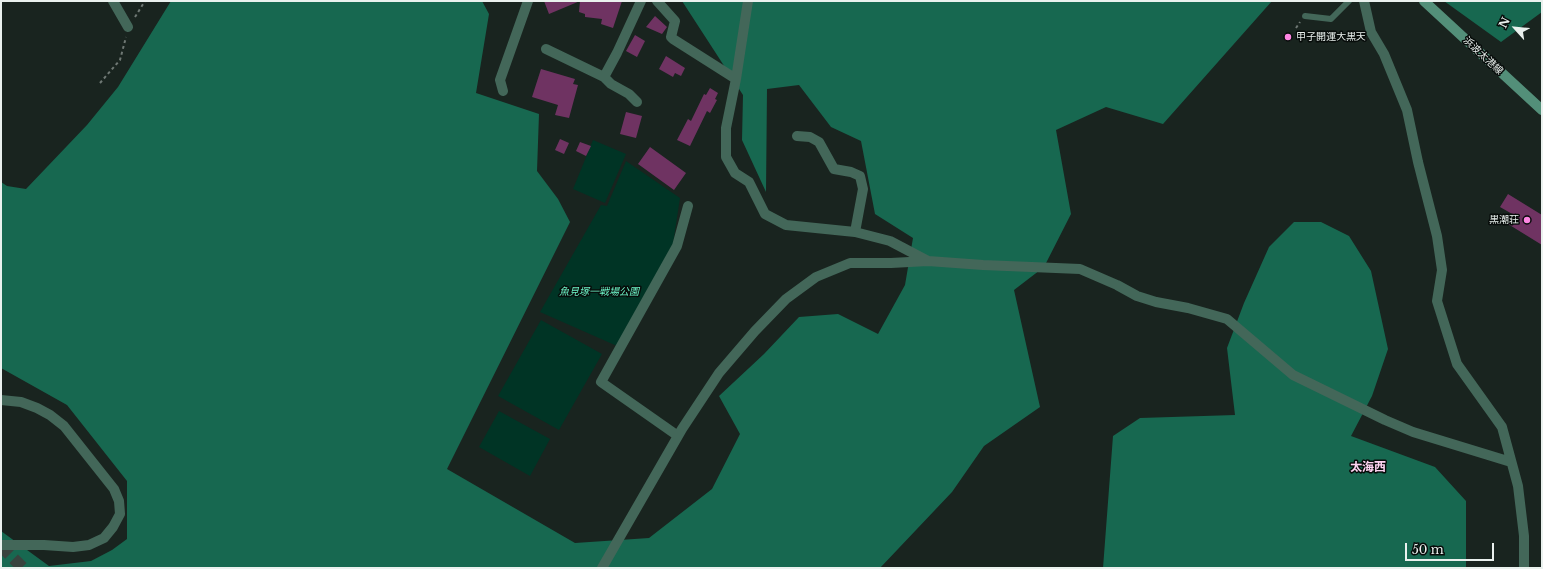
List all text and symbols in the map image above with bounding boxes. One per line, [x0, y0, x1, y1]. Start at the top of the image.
north arrow [1495, 8, 1535, 48]
text: N [1496, 15, 1513, 30]
place label: 甲子開運大黒天 [1296, 31, 1366, 43]
marker: 甲子開運大黒天 [1283, 32, 1293, 42]
street label: 浜波太港線 [1461, 35, 1505, 77]
place label: 黒潮荘 [1489, 214, 1519, 226]
marker: 黒潮荘 [1522, 215, 1532, 225]
park label: 魚見塚一戦場公園 [559, 286, 639, 298]
district label: 太海西 [1350, 461, 1386, 475]
scale bar [1407, 535, 1496, 561]
text: 50 m [1412, 542, 1444, 557]

